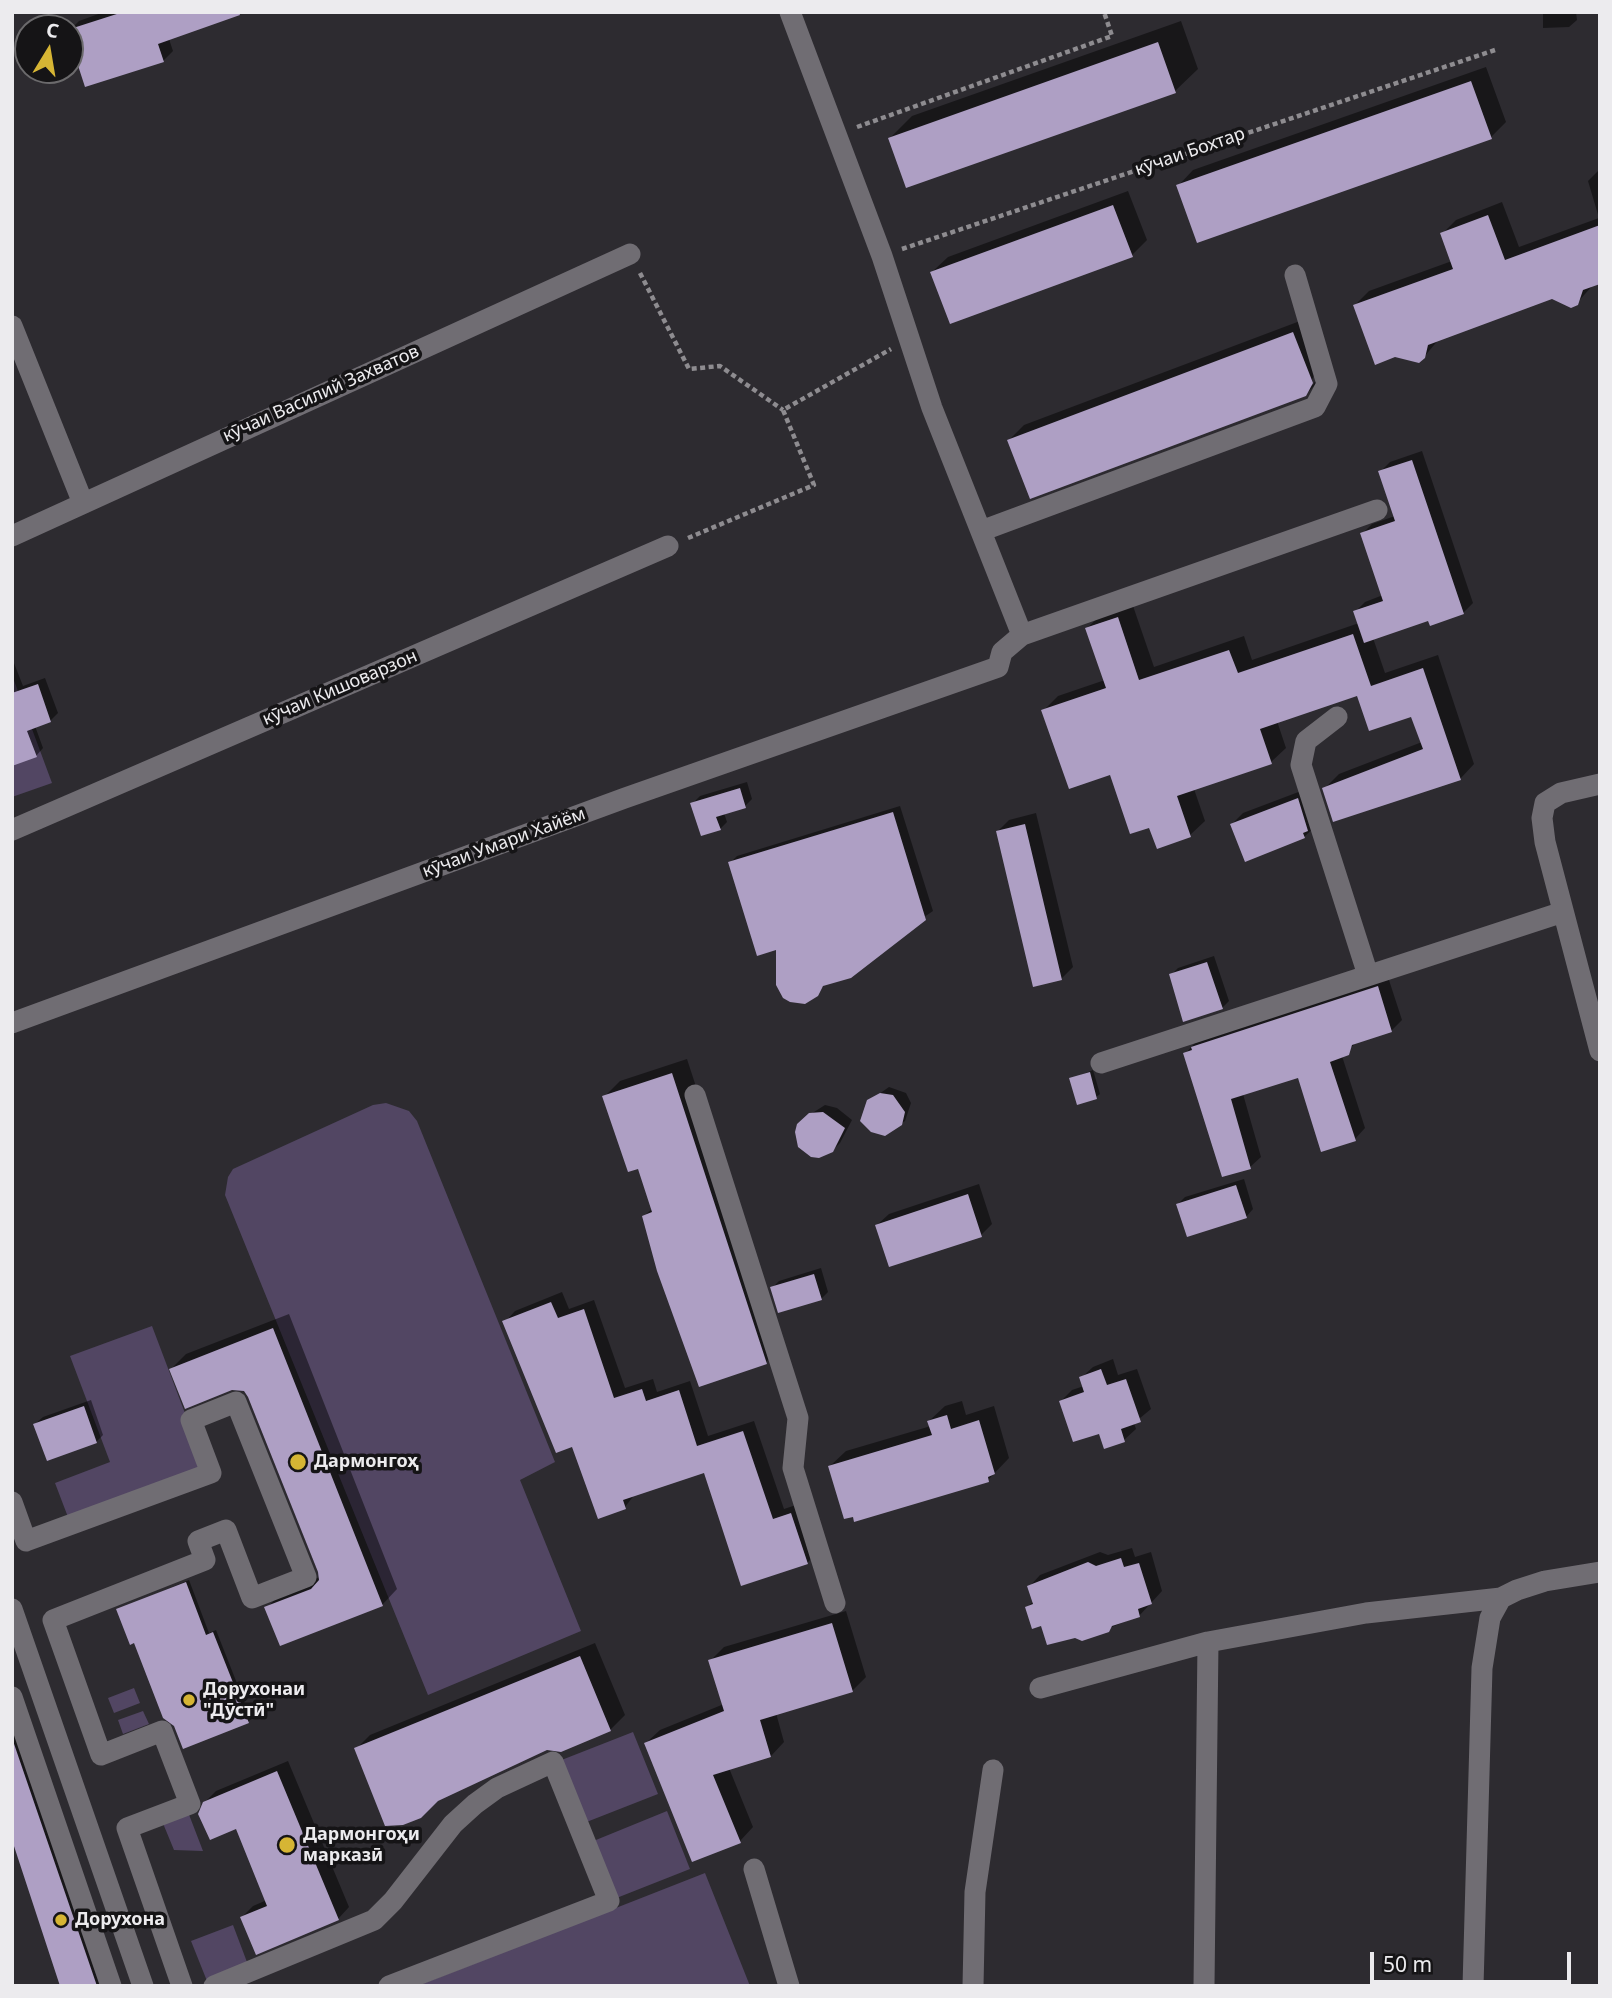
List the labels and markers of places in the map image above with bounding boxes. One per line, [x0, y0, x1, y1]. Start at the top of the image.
place label: Дармонгоҳ [314, 1451, 419, 1473]
marker: Дармонгоҳ [288, 1452, 308, 1472]
place label: Дорухонаи "Дӯстӣ" [203, 1679, 305, 1722]
marker: Дорухонаи "Дӯстӣ" [181, 1692, 197, 1708]
place label: Дармонгоҳи марказӣ [303, 1824, 420, 1867]
marker: Дармонгоҳи марказӣ [277, 1835, 297, 1855]
place label: Дорухона [75, 1909, 165, 1931]
marker: Дорухона [53, 1912, 69, 1928]

